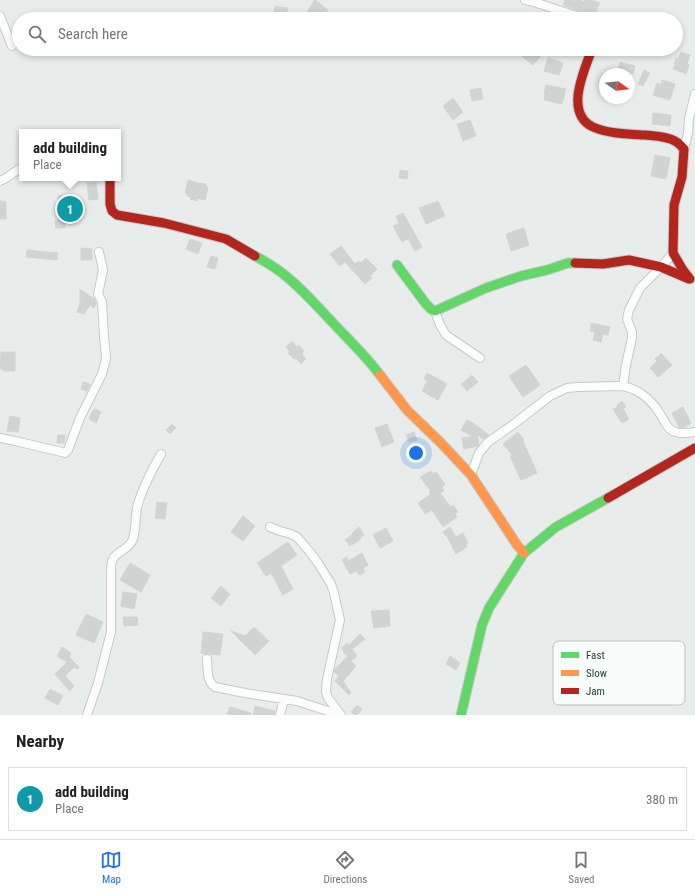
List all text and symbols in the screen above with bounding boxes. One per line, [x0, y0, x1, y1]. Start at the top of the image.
search box [12, 12, 683, 56]
icon: search [26, 23, 48, 45]
text: Search here [58, 25, 128, 43]
north arrow [599, 68, 635, 104]
popup [19, 129, 121, 181]
text: add building [33, 139, 107, 157]
text: Place [33, 157, 62, 172]
pin: 1 [57, 194, 83, 224]
your location [406, 443, 426, 463]
legend [553, 641, 685, 705]
text: Fast [586, 649, 605, 662]
text: Slow [586, 667, 607, 680]
text: Jam [586, 685, 605, 698]
text: Nearby [16, 731, 64, 751]
text: add building [55, 783, 129, 801]
text: 1 [27, 792, 33, 807]
text: 380 m [646, 792, 678, 807]
text: Place [55, 801, 84, 816]
tab: Map [100, 849, 122, 886]
tab: Directions [323, 849, 367, 886]
tab: Saved [568, 849, 595, 886]

